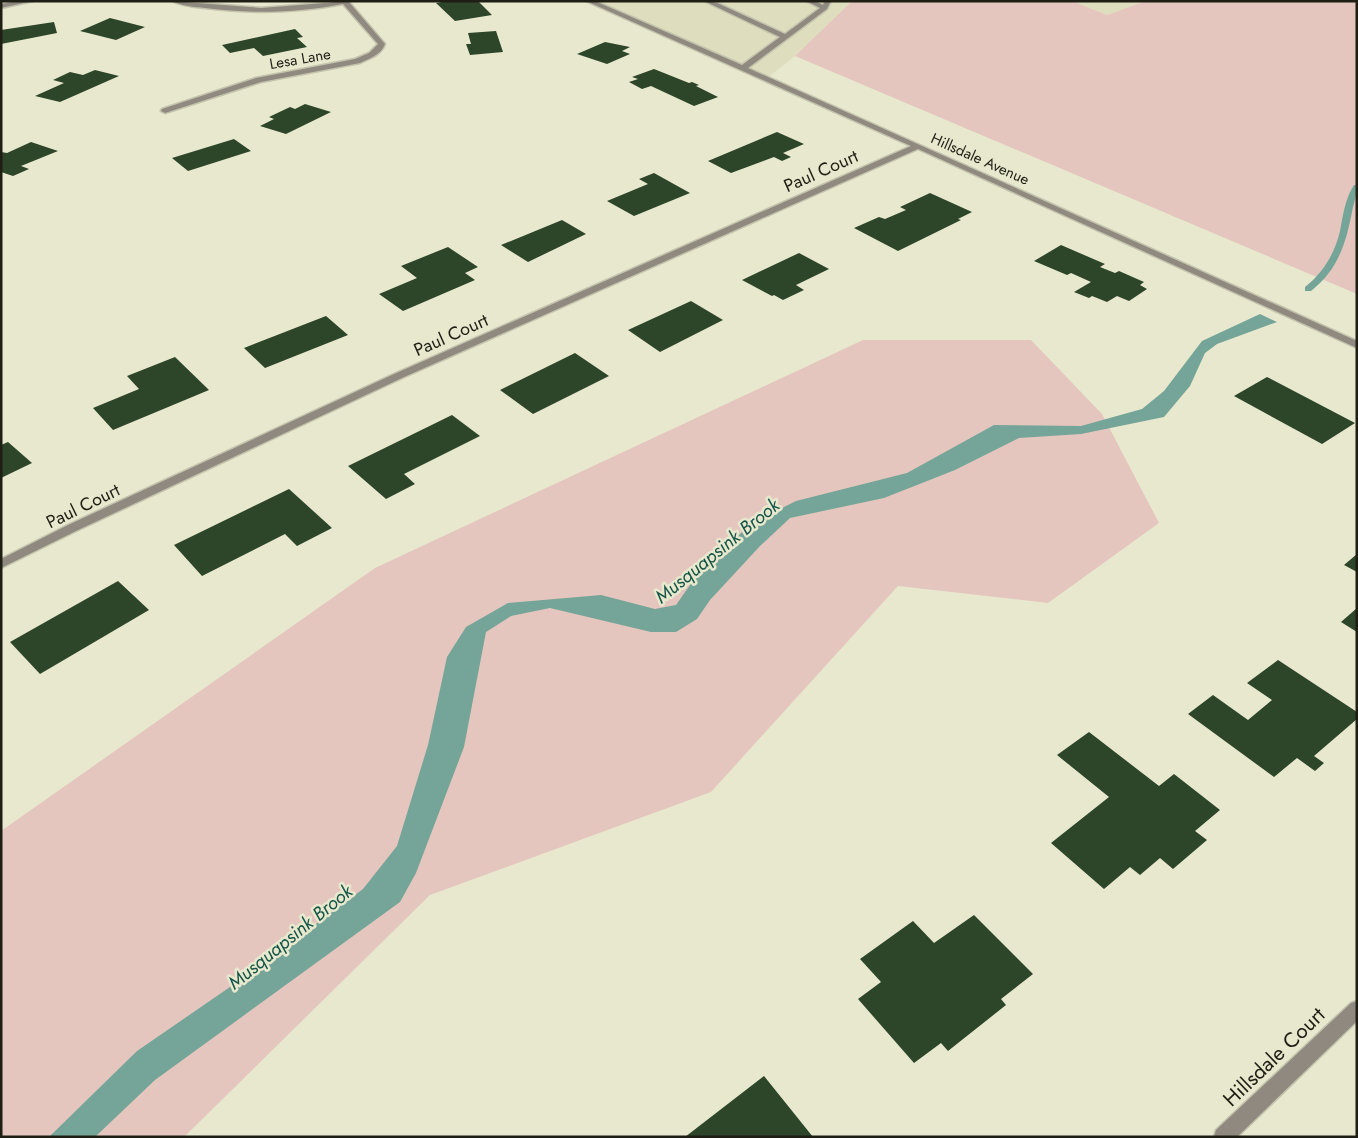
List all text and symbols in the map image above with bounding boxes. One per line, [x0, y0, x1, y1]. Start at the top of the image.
street label: Lesa Lane [268, 43, 333, 75]
street label: Hillsdale Avenue [927, 127, 1033, 191]
street label: Paul Court [780, 143, 863, 199]
street label: Paul Court [410, 307, 493, 363]
street label: Paul Court [42, 477, 125, 535]
water label: Musquapsink Brook [649, 492, 786, 610]
water label: Musquapsink Brook [222, 878, 359, 996]
street label: Hillsdale Court [1216, 1000, 1332, 1114]

